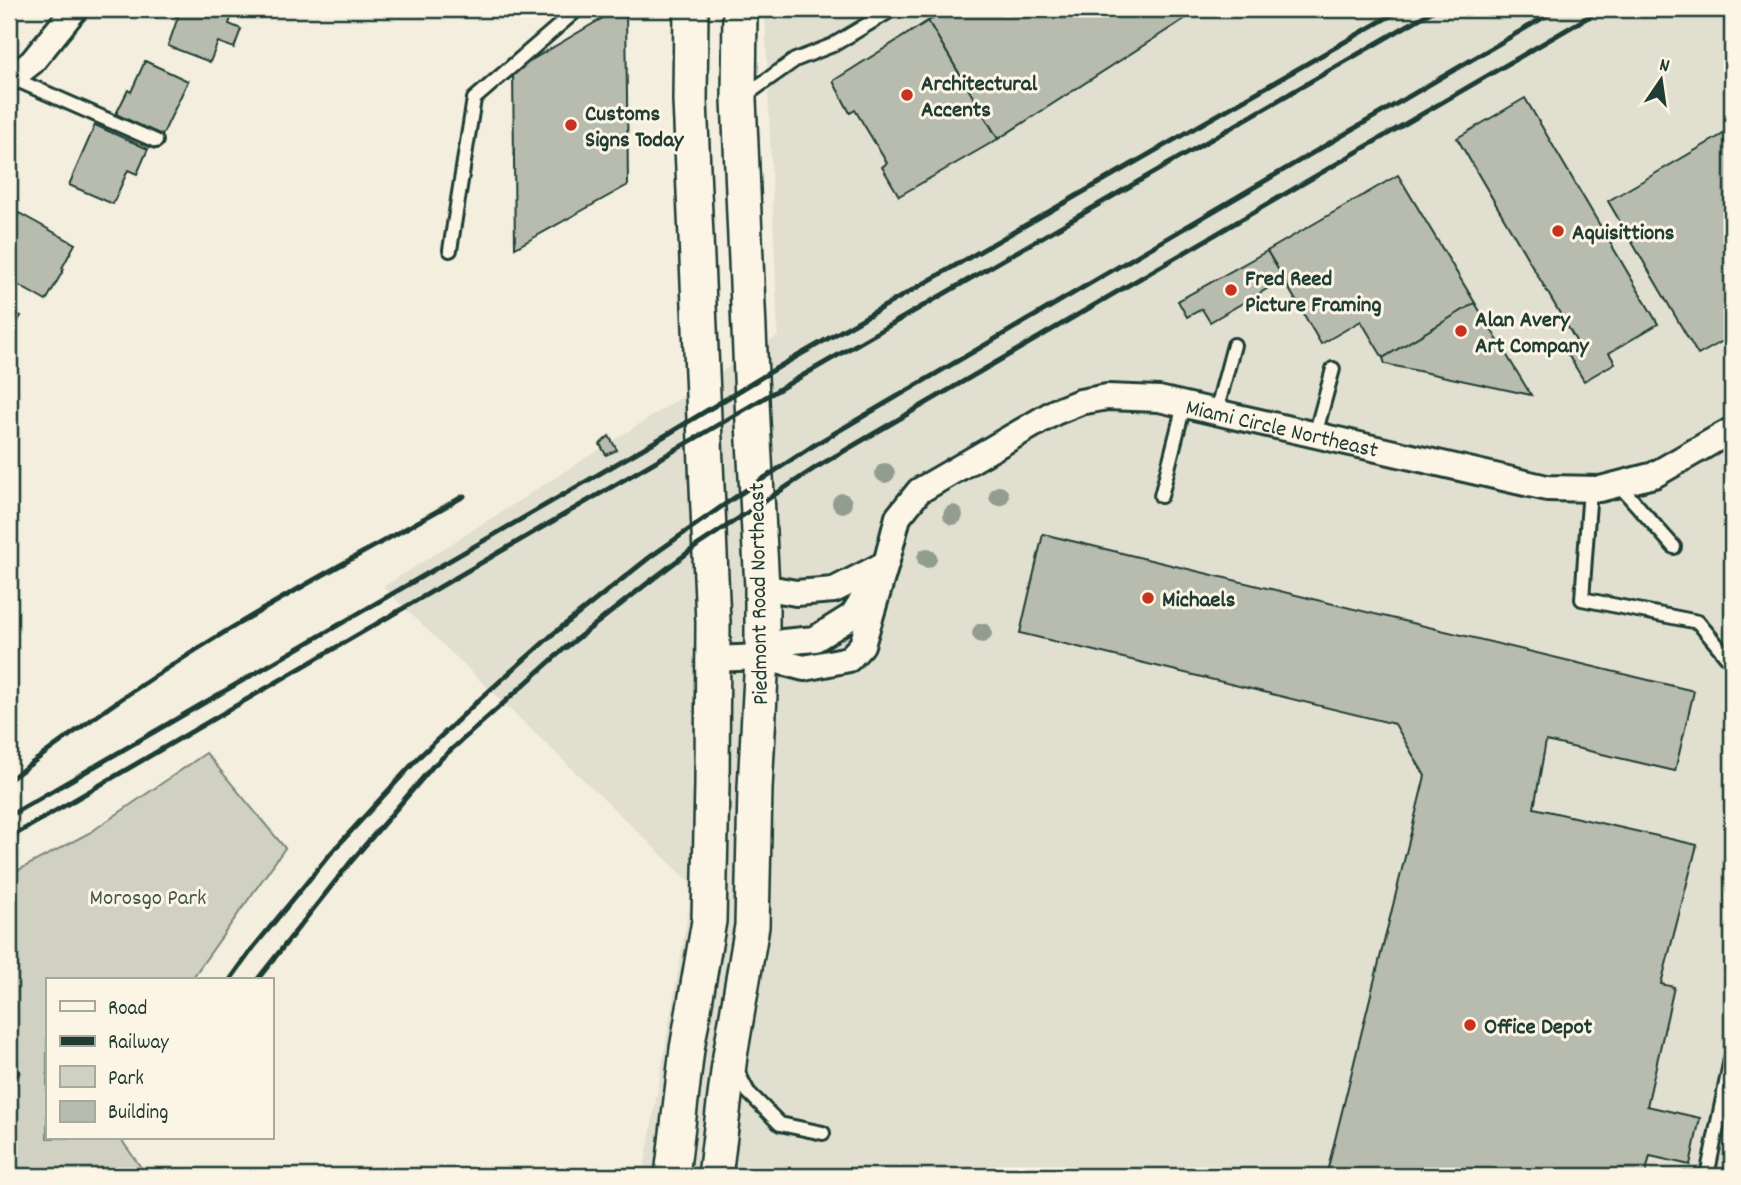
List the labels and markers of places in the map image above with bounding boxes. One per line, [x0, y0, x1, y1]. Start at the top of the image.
place label: Architectural Accents [921, 69, 1038, 128]
marker: Architectural Accents [899, 87, 915, 103]
place label: Customs Signs Today [585, 99, 685, 158]
marker: Customs Signs Today [563, 117, 579, 133]
place label: Aquisittions [1572, 218, 1675, 251]
marker: Aquisittions [1550, 223, 1566, 239]
place label: Fred Reed Picture Framing [1245, 264, 1382, 323]
marker: Fred Reed Picture Framing [1223, 282, 1239, 298]
place label: Alan Avery Art Company [1475, 305, 1590, 364]
marker: Alan Avery Art Company [1453, 323, 1469, 339]
place label: Michaels [1162, 585, 1236, 618]
marker: Michaels [1140, 590, 1156, 606]
place label: Office Depot [1484, 1012, 1593, 1045]
marker: Office Depot [1462, 1017, 1478, 1033]

